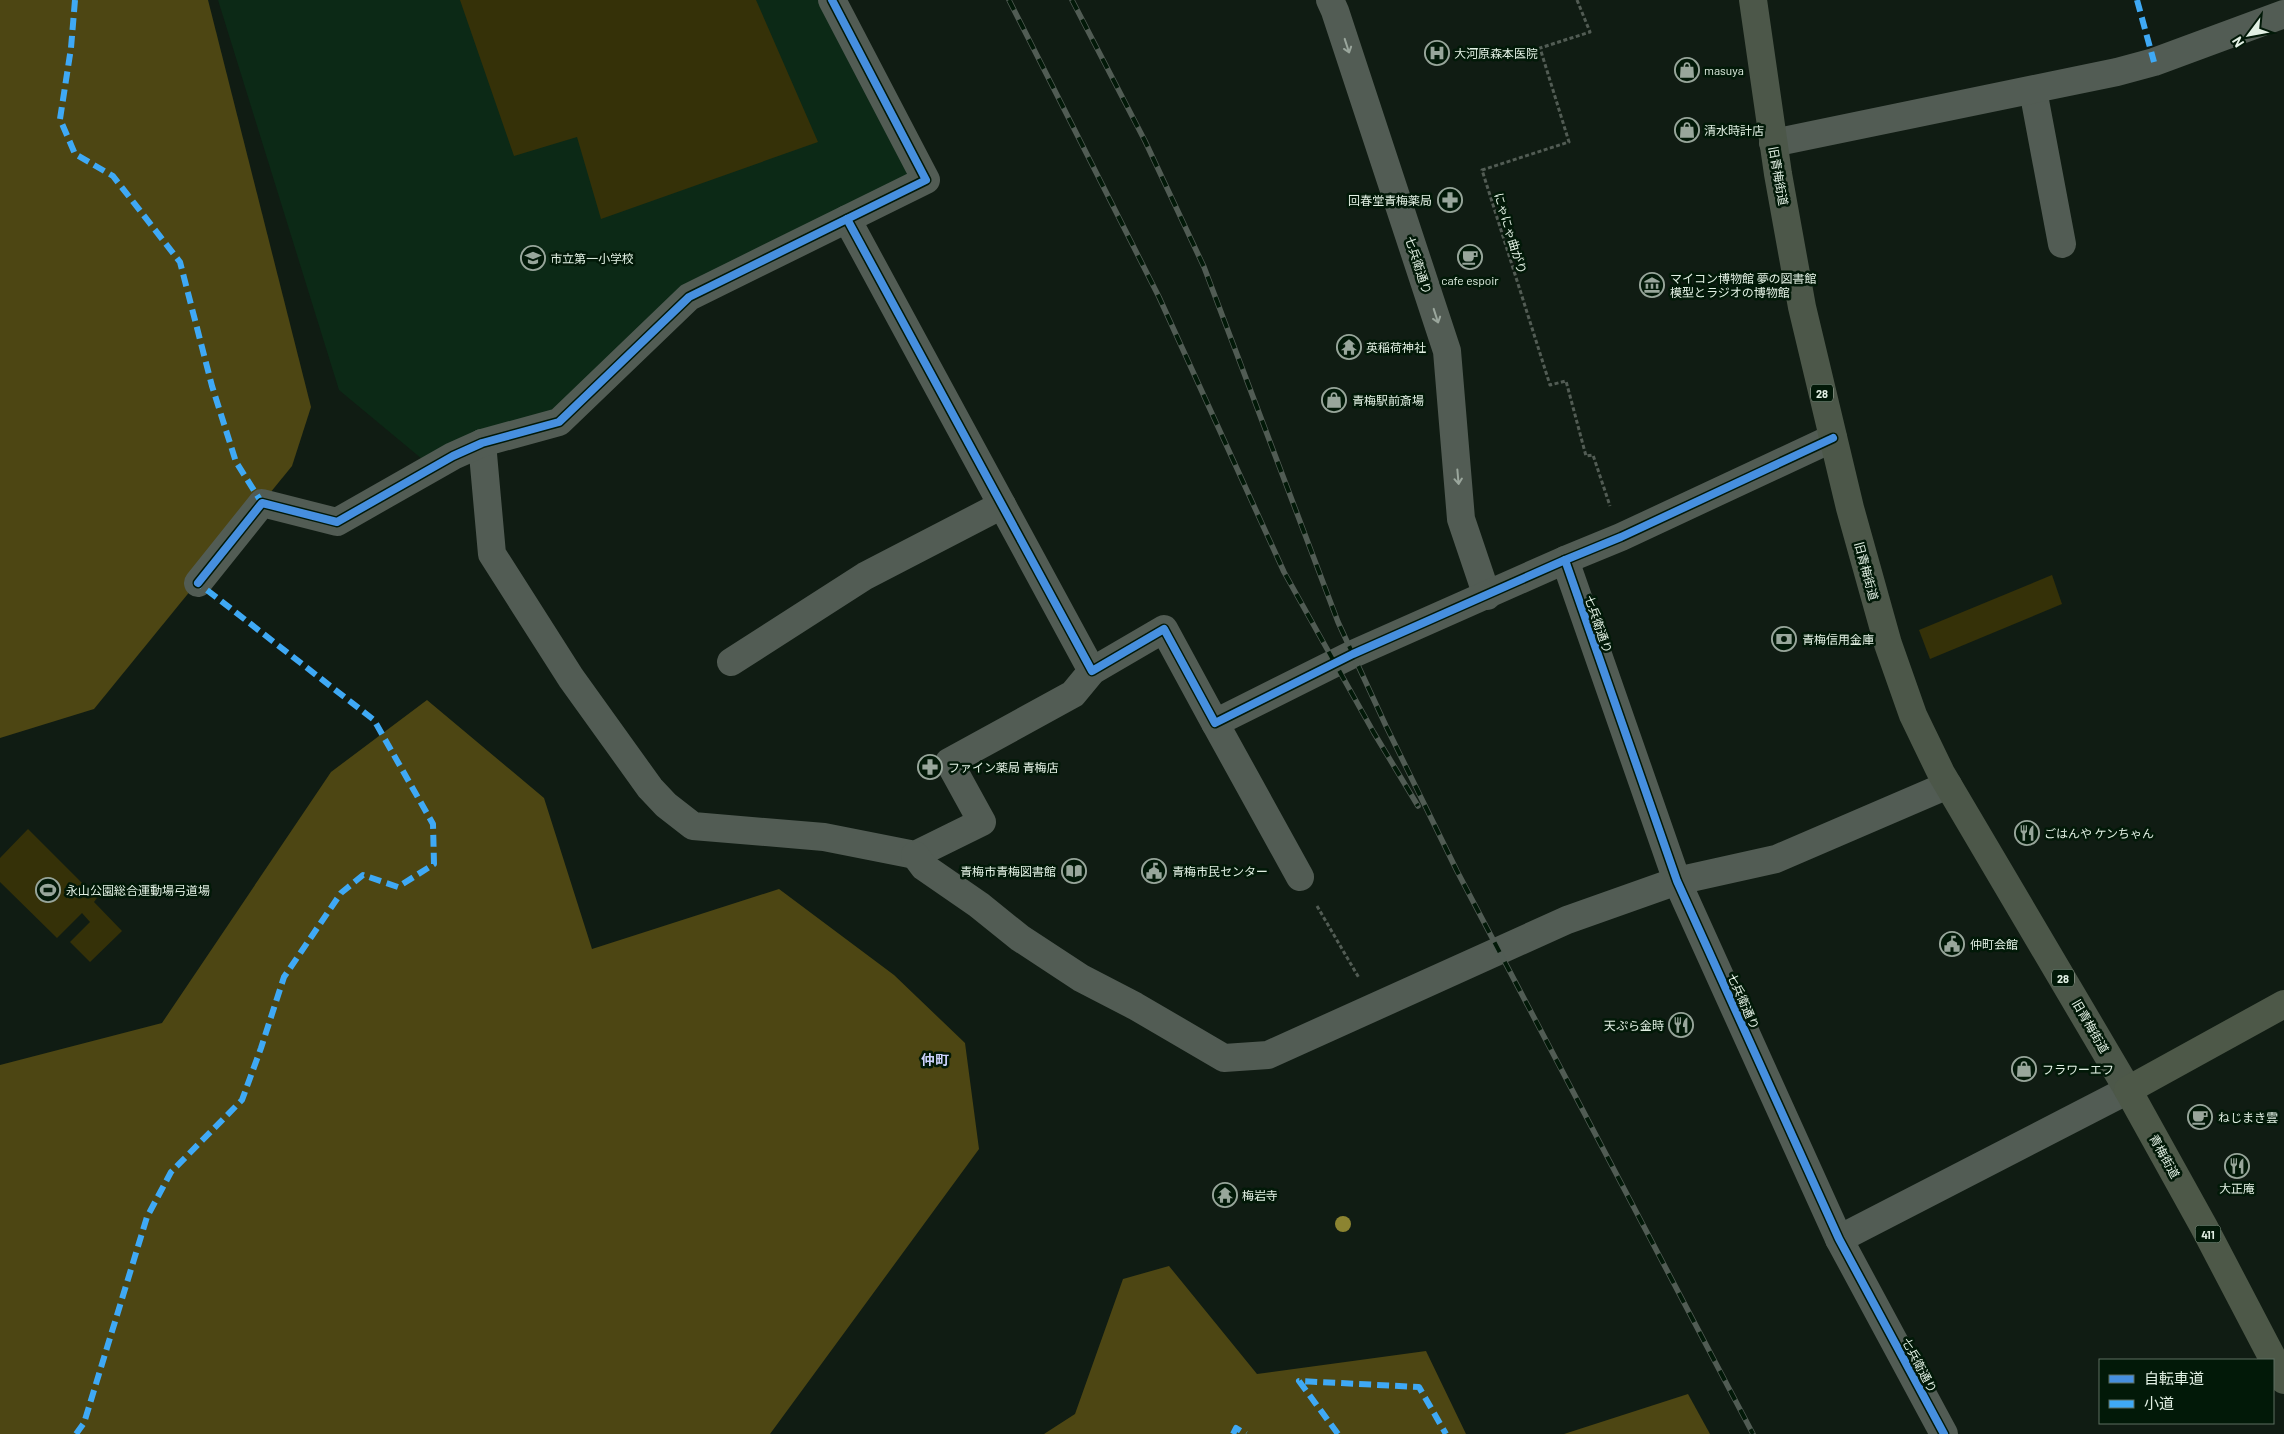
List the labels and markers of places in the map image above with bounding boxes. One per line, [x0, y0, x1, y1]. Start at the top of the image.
hospital icon: 大河原森本医院 [1424, 40, 1450, 66]
place label: 大河原森本医院 [1454, 46, 1538, 60]
shop icon: masuya [1674, 57, 1700, 83]
place label: masuya [1704, 63, 1744, 77]
shop icon: 清水時計店 [1674, 117, 1700, 143]
place label: 清水時計店 [1704, 123, 1764, 137]
pharmacy icon: 回春堂青梅薬局 [1437, 187, 1463, 213]
place label: 回春堂青梅薬局 [1348, 193, 1432, 207]
cafe icon: cafe espoir [1457, 244, 1483, 270]
school or university icon: 市立第一小学校 [520, 245, 546, 271]
place label: 市立第一小学校 [550, 251, 634, 265]
place label: マイコン博物館 夢の図書館 模型とラジオの博物館 [1670, 271, 1816, 299]
museum icon: マイコン博物館 夢の図書館 模型とラジオの博物館 [1639, 272, 1665, 298]
place label: cafe espoir [1441, 273, 1499, 287]
temple icon: 英稲荷神社 [1336, 334, 1362, 360]
place label: 英稲荷神社 [1366, 340, 1426, 354]
shop icon: 青梅駅前斎場 [1321, 387, 1347, 413]
place label: 青梅駅前斎場 [1352, 393, 1424, 407]
bank icon: 青梅信用金庫 [1771, 626, 1797, 652]
place label: 青梅信用金庫 [1802, 632, 1874, 646]
pharmacy icon: ファイン薬局 青梅店 [917, 754, 943, 780]
place label: ファイン薬局 青梅店 [948, 760, 1058, 774]
restaurant icon: ごはんや ケンちゃん [2014, 820, 2040, 846]
place label: ごはんや ケンちゃん [2044, 826, 2154, 840]
library icon: 青梅市青梅図書館 [1061, 858, 1087, 884]
public building icon: 青梅市民センター [1141, 858, 1167, 884]
place label: 青梅市青梅図書館 [960, 864, 1056, 878]
place label: 青梅市民センター [1172, 864, 1268, 878]
sports icon: 永山公園総合運動場弓道場 [35, 877, 61, 903]
place label: 永山公園総合運動場弓道場 [66, 883, 210, 897]
public building icon: 仲町会館 [1939, 931, 1965, 957]
place label: 仲町会館 [1970, 937, 2018, 951]
restaurant icon: 天ぷら金時 [1668, 1012, 1694, 1038]
place label: 天ぷら金時 [1604, 1018, 1664, 1032]
shop icon: フラワーエフ [2011, 1056, 2037, 1082]
place label: フラワーエフ [2042, 1062, 2114, 1076]
cafe icon: ねじまき雲 [2187, 1104, 2213, 1130]
place label: ねじまき雲 [2218, 1110, 2278, 1124]
restaurant icon: 大正庵 [2224, 1153, 2250, 1179]
place label: 大正庵 [2219, 1181, 2255, 1195]
temple icon: 梅岩寺 [1212, 1182, 1238, 1208]
place label: 梅岩寺 [1242, 1188, 1278, 1202]

